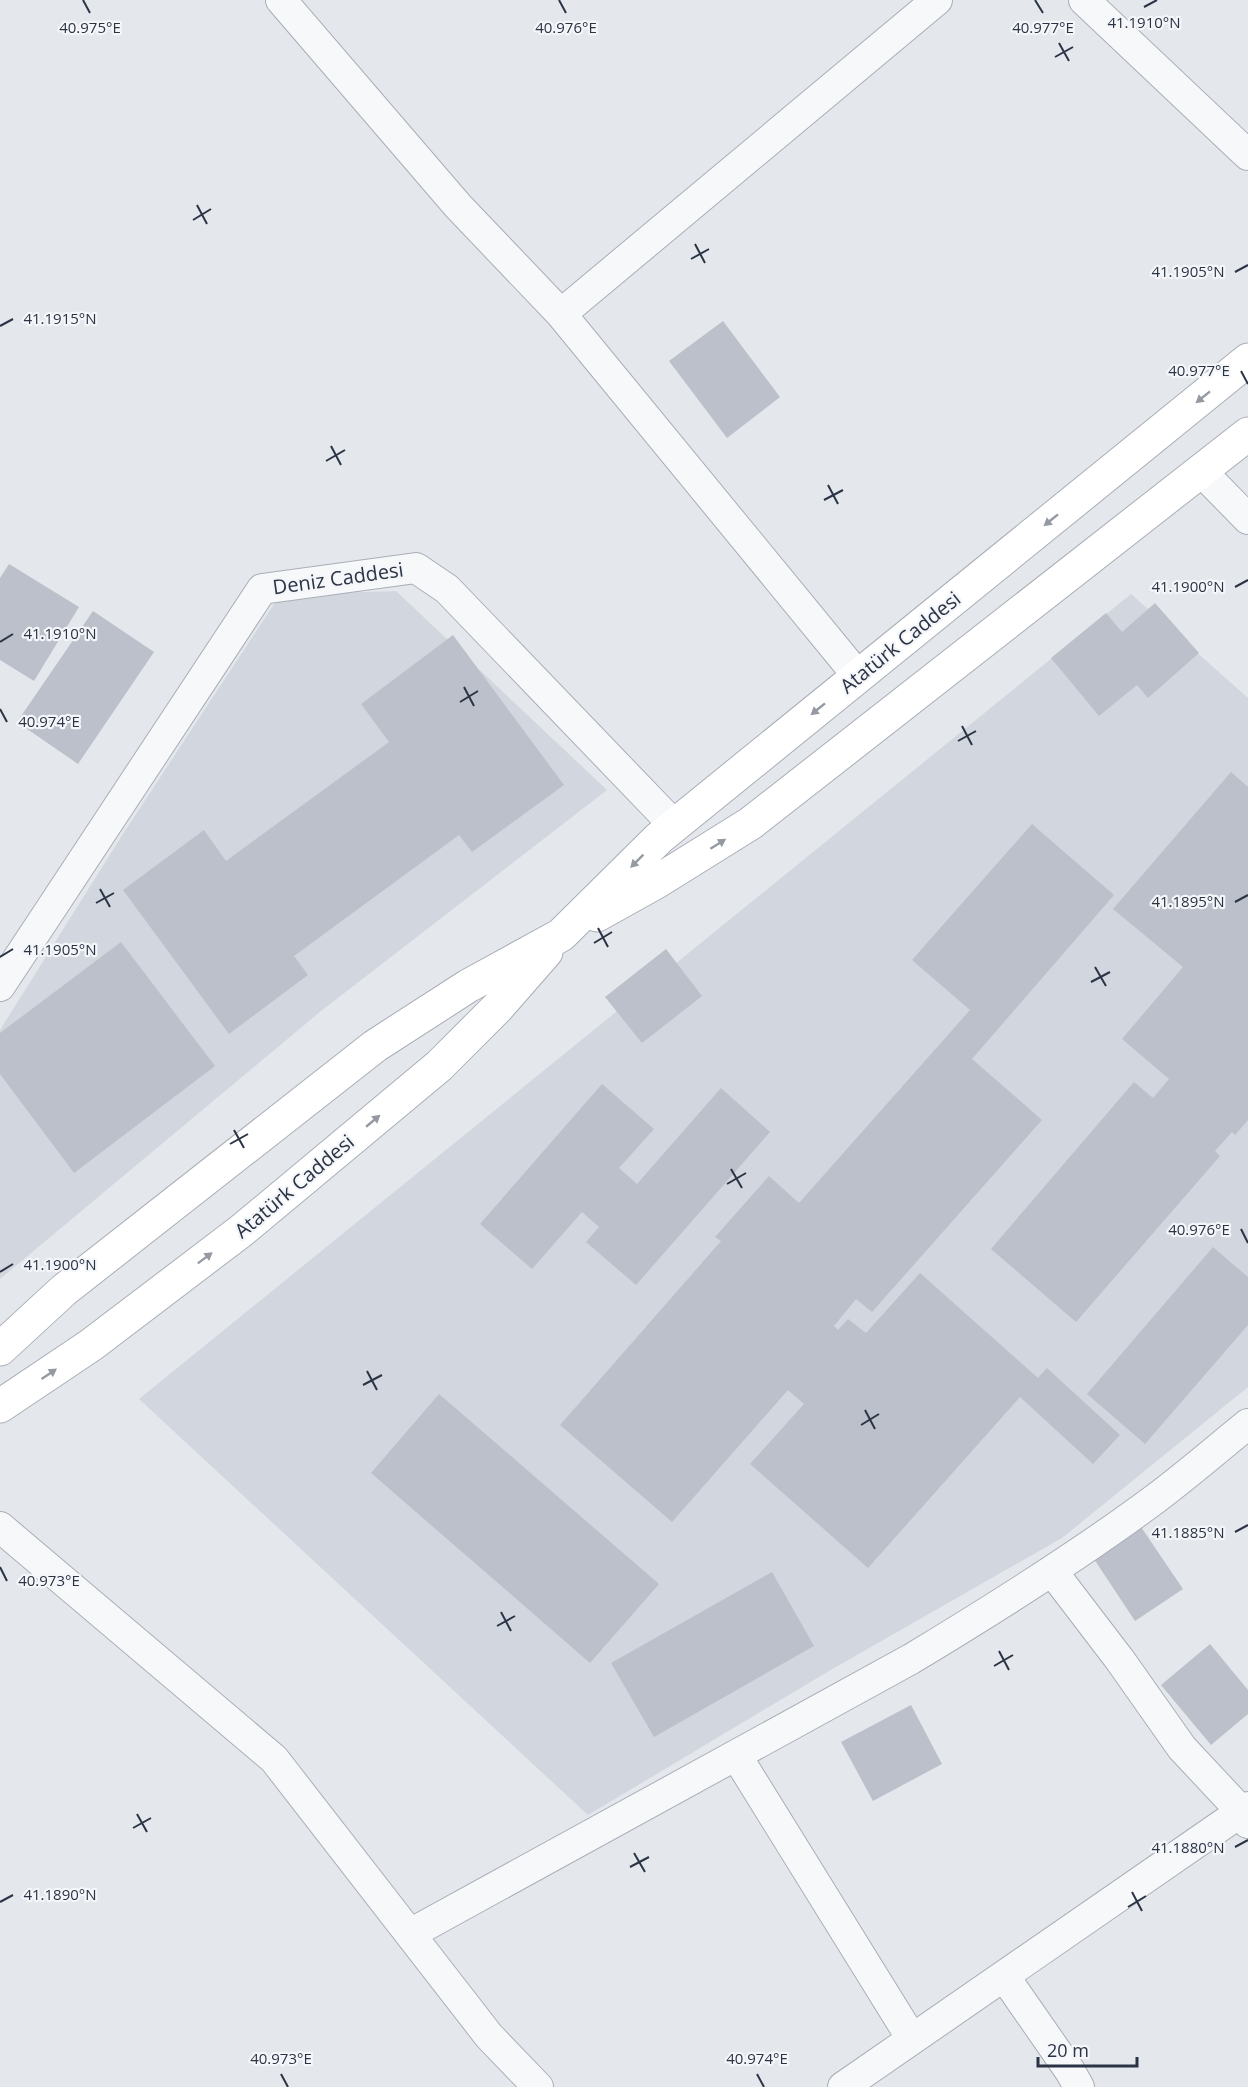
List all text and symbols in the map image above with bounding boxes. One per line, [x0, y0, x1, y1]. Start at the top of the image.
text: 41.1910°N [1107, 12, 1181, 32]
text: 40.975°E [59, 17, 121, 37]
text: 40.976°E [535, 17, 597, 37]
text: 40.977°E [1012, 17, 1074, 37]
text: 41.1905°N [1151, 261, 1225, 281]
text: 41.1915°N [23, 308, 97, 328]
text: 40.977°E [1168, 360, 1230, 380]
one-way arrow [1195, 390, 1210, 402]
one-way arrow [1043, 513, 1059, 526]
street label: Deniz Caddesi [271, 555, 405, 601]
text: 41.1900°N [1151, 576, 1225, 596]
street label: Atatürk Caddesi [834, 585, 966, 699]
text: 41.1910°N [23, 623, 97, 643]
one-way arrow [810, 702, 826, 715]
text: 40.974°E [18, 711, 80, 731]
one-way arrow [710, 838, 726, 849]
one-way arrow [630, 853, 644, 867]
text: 41.1895°N [1151, 891, 1225, 911]
text: 41.1905°N [23, 939, 97, 959]
one-way arrow [365, 1116, 380, 1128]
street label: Atatürk Caddesi [229, 1128, 359, 1244]
text: 40.976°E [1168, 1219, 1230, 1239]
one-way arrow [197, 1252, 213, 1264]
text: 41.1900°N [23, 1254, 97, 1274]
one-way arrow [40, 1368, 56, 1380]
text: 41.1885°N [1151, 1522, 1225, 1542]
text: 40.973°E [18, 1570, 80, 1590]
text: 41.1880°N [1151, 1837, 1225, 1857]
text: 41.1890°N [23, 1884, 97, 1904]
scale bar [1038, 2030, 1137, 2068]
text: 20 m [1047, 2038, 1089, 2062]
text: 40.973°E [250, 2048, 312, 2068]
text: 40.974°E [726, 2048, 788, 2068]

